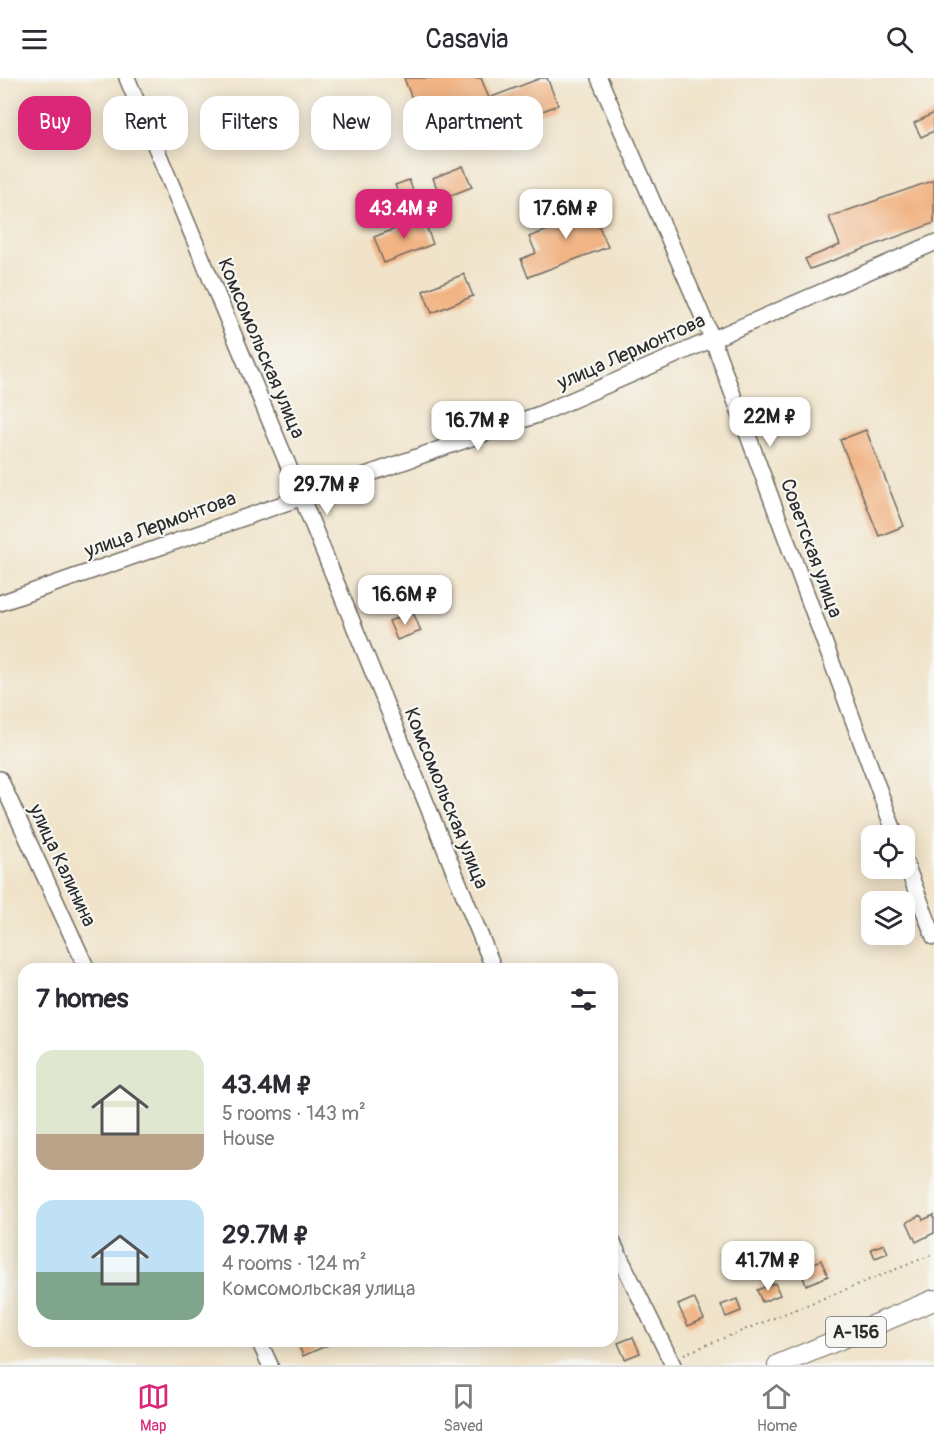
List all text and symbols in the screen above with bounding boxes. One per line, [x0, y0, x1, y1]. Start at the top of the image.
icon: menu [18, 23, 51, 56]
text: Casavia [425, 23, 509, 56]
icon: search [883, 23, 916, 56]
chip: Buy [18, 96, 91, 150]
chip: Rent [103, 96, 188, 150]
chip: Filters [200, 96, 299, 150]
chip: New [311, 96, 391, 150]
chip: Apartment [403, 96, 543, 150]
pin: 43.4M ₽ [349, 189, 459, 240]
pin: 17.6M ₽ [511, 189, 621, 240]
text: 43.4M ₽ [369, 196, 439, 221]
text: 17.6M ₽ [533, 196, 599, 221]
street label: Комсомольская улица [212, 254, 311, 442]
street label: улица Лермонтова [552, 308, 709, 396]
pin: 22M ₽ [728, 397, 812, 448]
pin: 16.7M ₽ [423, 401, 533, 452]
text: 22M ₽ [743, 404, 797, 429]
text: 16.7M ₽ [445, 408, 511, 433]
pin: 29.7M ₽ [272, 465, 382, 516]
text: 29.7M ₽ [293, 472, 361, 497]
street label: Советская улица [775, 475, 848, 621]
street label: улица Лермонтова [80, 485, 239, 564]
pin: 16.6M ₽ [350, 575, 460, 626]
text: 16.6M ₽ [372, 582, 438, 607]
street label: Комсомольская улица [399, 704, 494, 892]
street label: улица Калинина [23, 799, 102, 931]
map controls [861, 825, 915, 945]
button: locate [861, 825, 915, 879]
button: layers [861, 891, 915, 945]
text: 7 homes [36, 983, 128, 1015]
icon: filters [567, 983, 600, 1016]
text: 43.4M ₽ [222, 1069, 312, 1101]
icon: home [84, 1074, 156, 1146]
text: 5 rooms · 143 m² [222, 1101, 366, 1126]
text: House [222, 1126, 274, 1151]
text: 29.7M ₽ [222, 1219, 309, 1251]
icon: home [84, 1224, 156, 1296]
pin: 41.7M ₽ [713, 1241, 823, 1292]
text: 41.7M ₽ [735, 1248, 801, 1273]
text: 4 rooms · 124 m² [222, 1251, 367, 1276]
text: Комсомольская улица [222, 1276, 415, 1301]
road number: А-156 [826, 1317, 886, 1347]
tab: Map [137, 1380, 170, 1436]
tab: Saved [443, 1380, 483, 1436]
tab: Home [757, 1380, 797, 1436]

